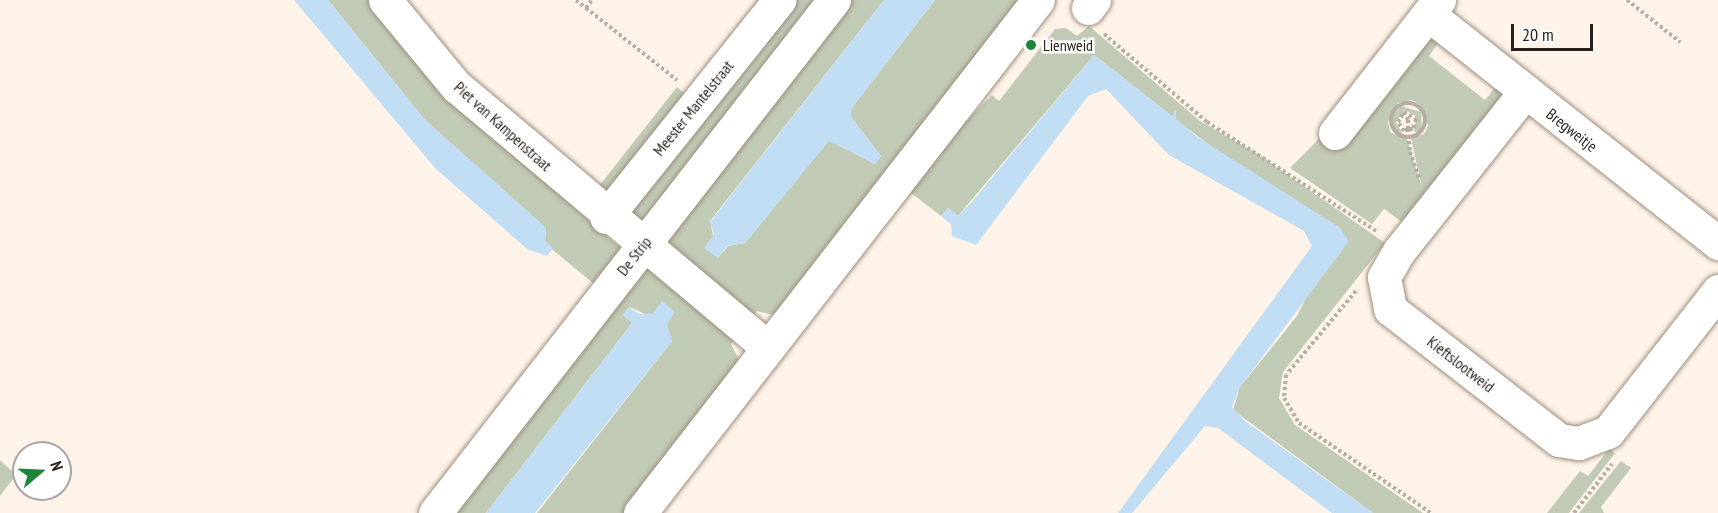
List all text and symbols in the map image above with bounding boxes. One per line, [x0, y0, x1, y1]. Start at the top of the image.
scale bar [1514, 12, 1596, 50]
text: 20 m [1522, 23, 1554, 46]
place label: Lienweid [1043, 35, 1093, 55]
marker: Lienweid [1024, 38, 1038, 52]
street label: Meester Mantelstraat [649, 57, 737, 159]
street label: Piet van Kampenstraat [450, 77, 556, 175]
street label: Bregweitje [1543, 104, 1601, 156]
street label: De Strip [613, 233, 655, 279]
street label: Kieftslootweid [1424, 332, 1498, 396]
north arrow [12, 441, 72, 501]
text: N [46, 458, 68, 473]

